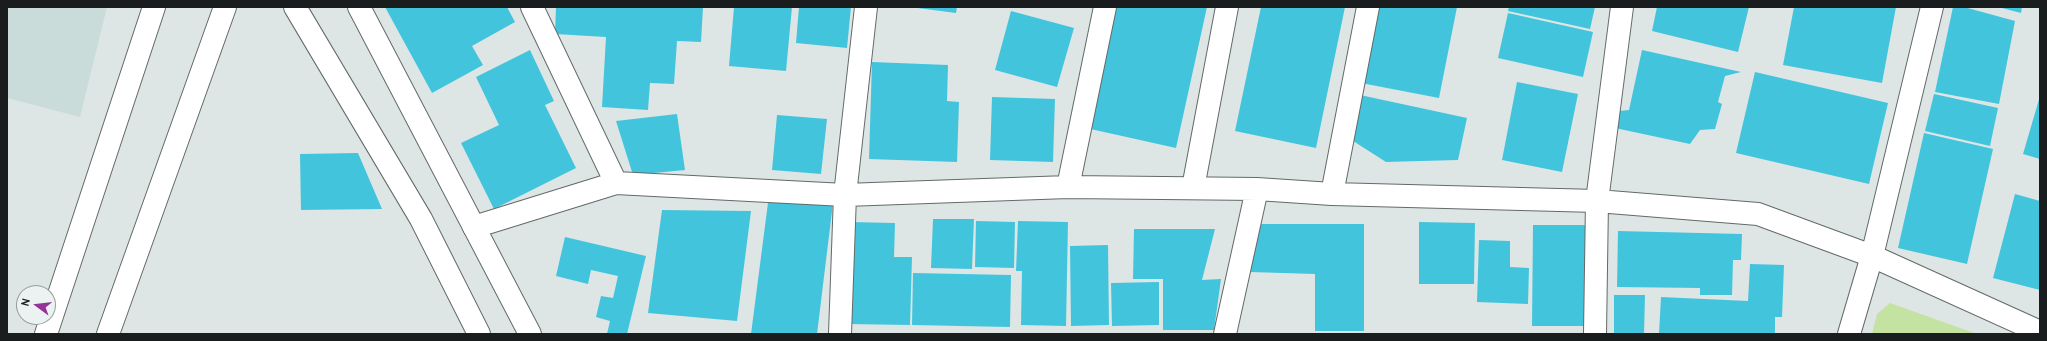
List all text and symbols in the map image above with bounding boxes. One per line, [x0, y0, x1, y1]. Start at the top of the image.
north arrow [16, 285, 56, 325]
text: N [18, 297, 33, 307]

